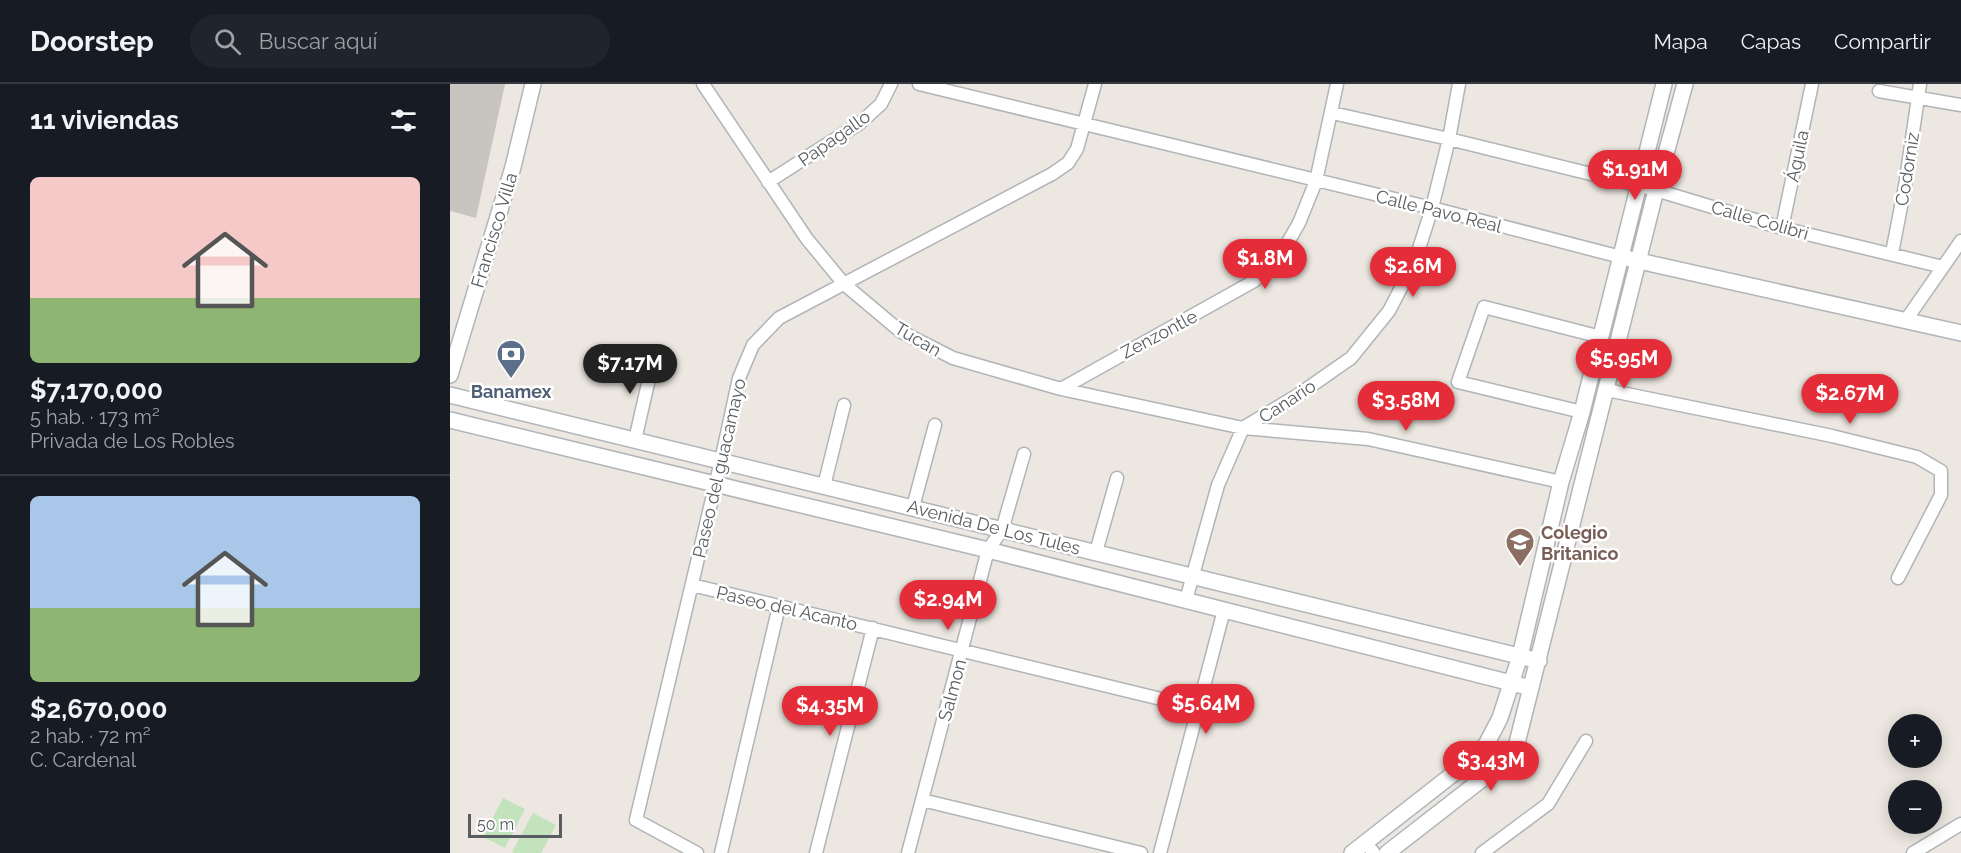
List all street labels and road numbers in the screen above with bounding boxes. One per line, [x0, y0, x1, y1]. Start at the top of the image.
street label: Papagallo [794, 105, 874, 170]
street label: Águila [1780, 128, 1813, 184]
street label: Codorniz [1891, 130, 1923, 207]
street label: Francisco Villa [467, 170, 521, 290]
street label: Calle Pavo Real [1374, 185, 1504, 237]
street label: Calle Colibri [1709, 196, 1811, 244]
street label: Zenzontle [1117, 305, 1201, 363]
street label: Tucan [891, 317, 945, 361]
street label: Canario [1255, 375, 1320, 427]
street label: Paseo del guacamayo [688, 376, 750, 560]
street label: Avenida De Los Tules [905, 495, 1083, 559]
street label: Paseo del Acanto [714, 582, 860, 635]
street label: Salmon [934, 657, 970, 723]

